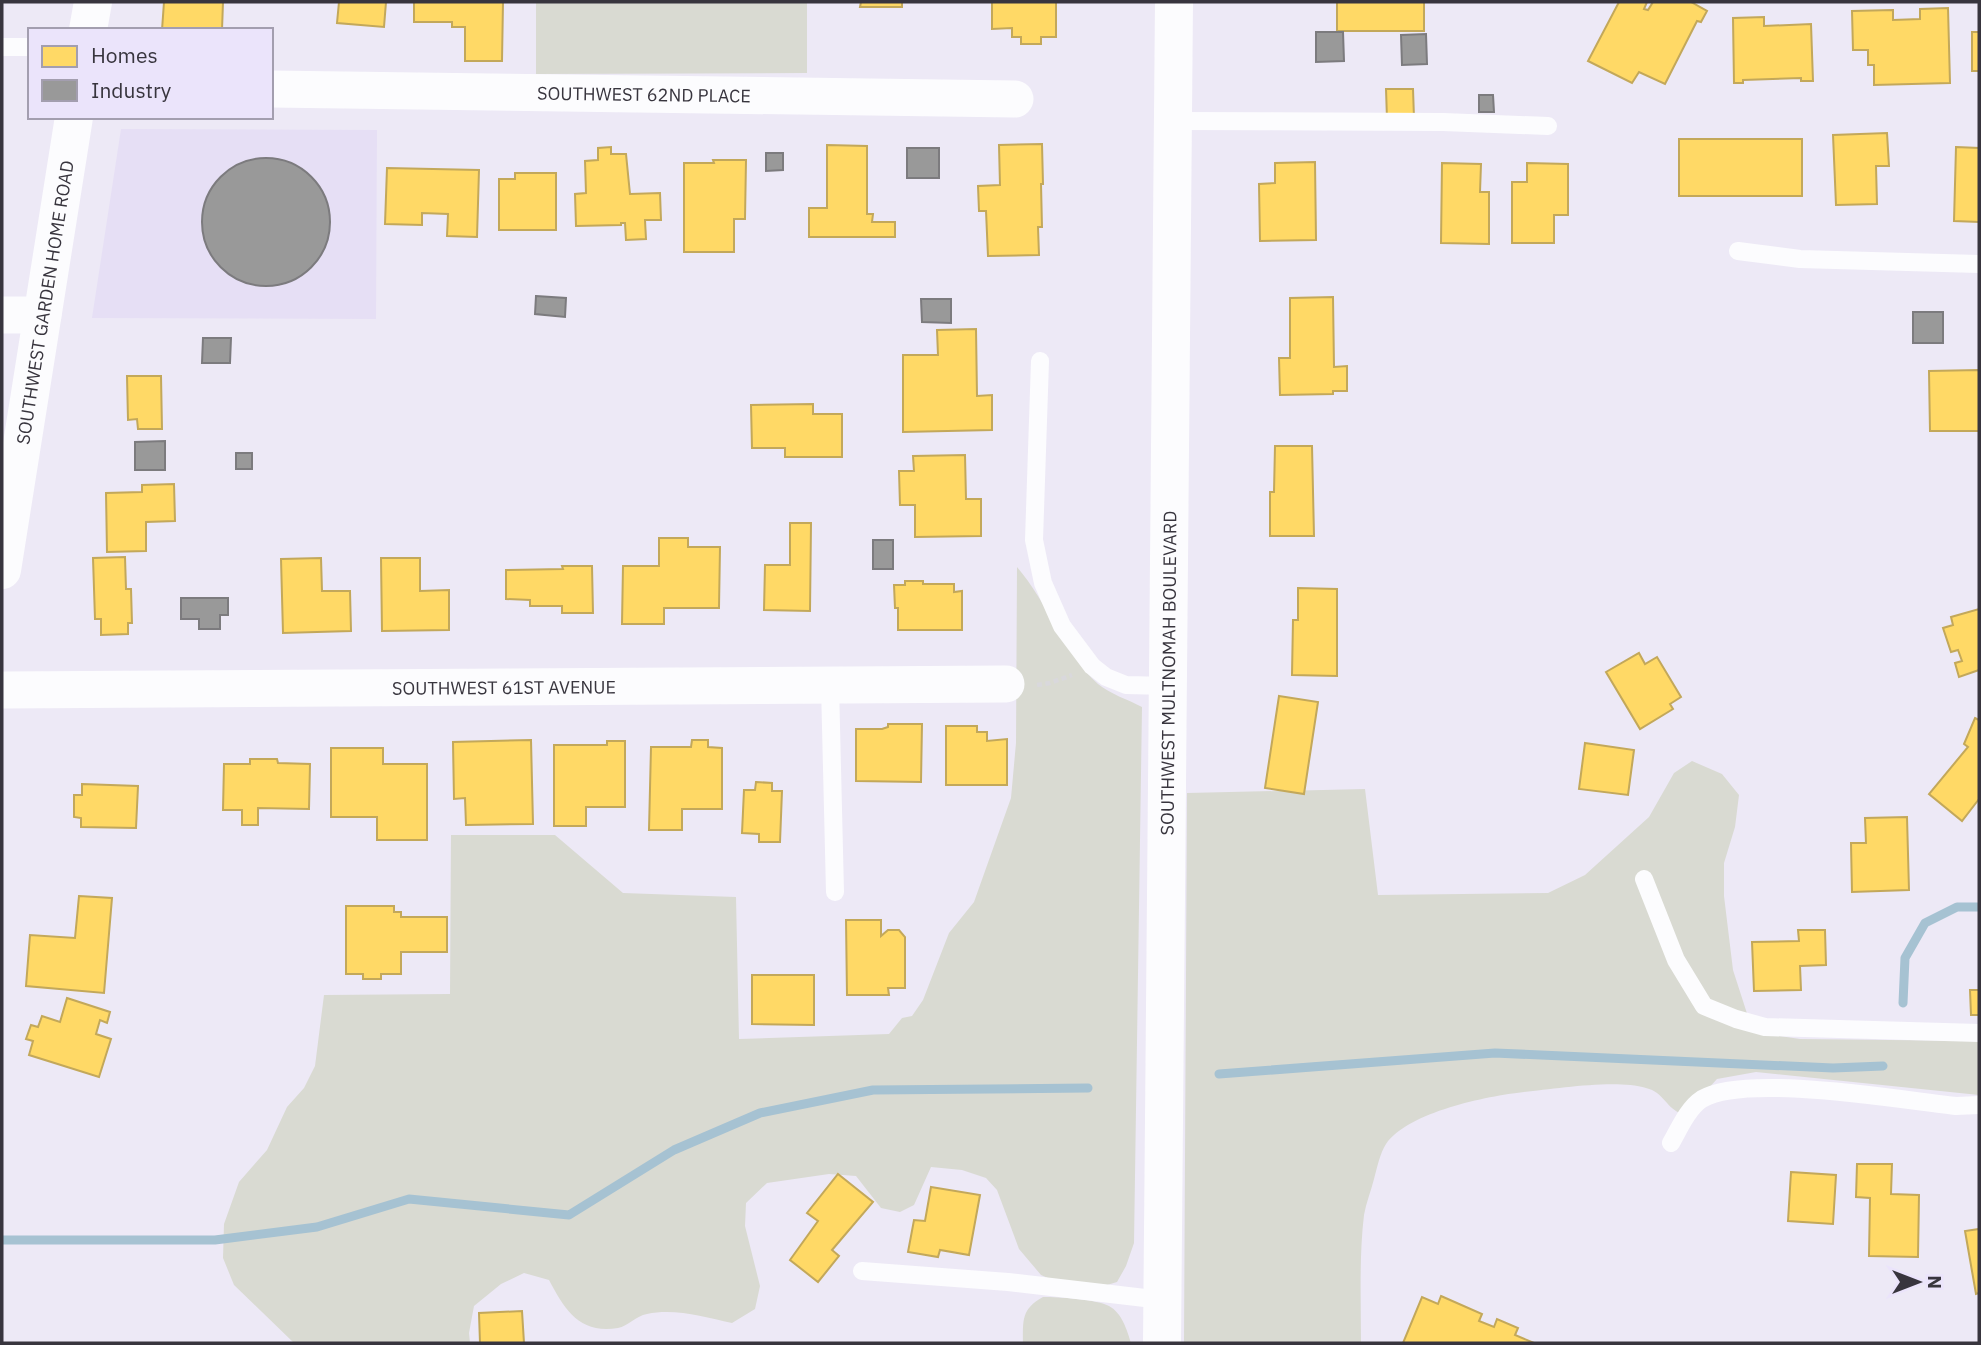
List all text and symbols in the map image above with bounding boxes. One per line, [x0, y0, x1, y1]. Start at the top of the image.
legend [28, 28, 273, 119]
text: Homes [91, 41, 158, 69]
text: Industry [91, 76, 172, 104]
street label: SOUTHWEST 62ND PLACE [537, 81, 751, 107]
street label: SOUTHWEST GARDEN HOME ROAD [11, 159, 78, 446]
street label: SOUTHWEST MULTNOMAH BOULEVARD [1155, 511, 1181, 836]
street label: SOUTHWEST 61ST AVENUE [392, 675, 616, 699]
north arrow [1883, 1247, 1953, 1317]
text: N [1923, 1275, 1947, 1289]

